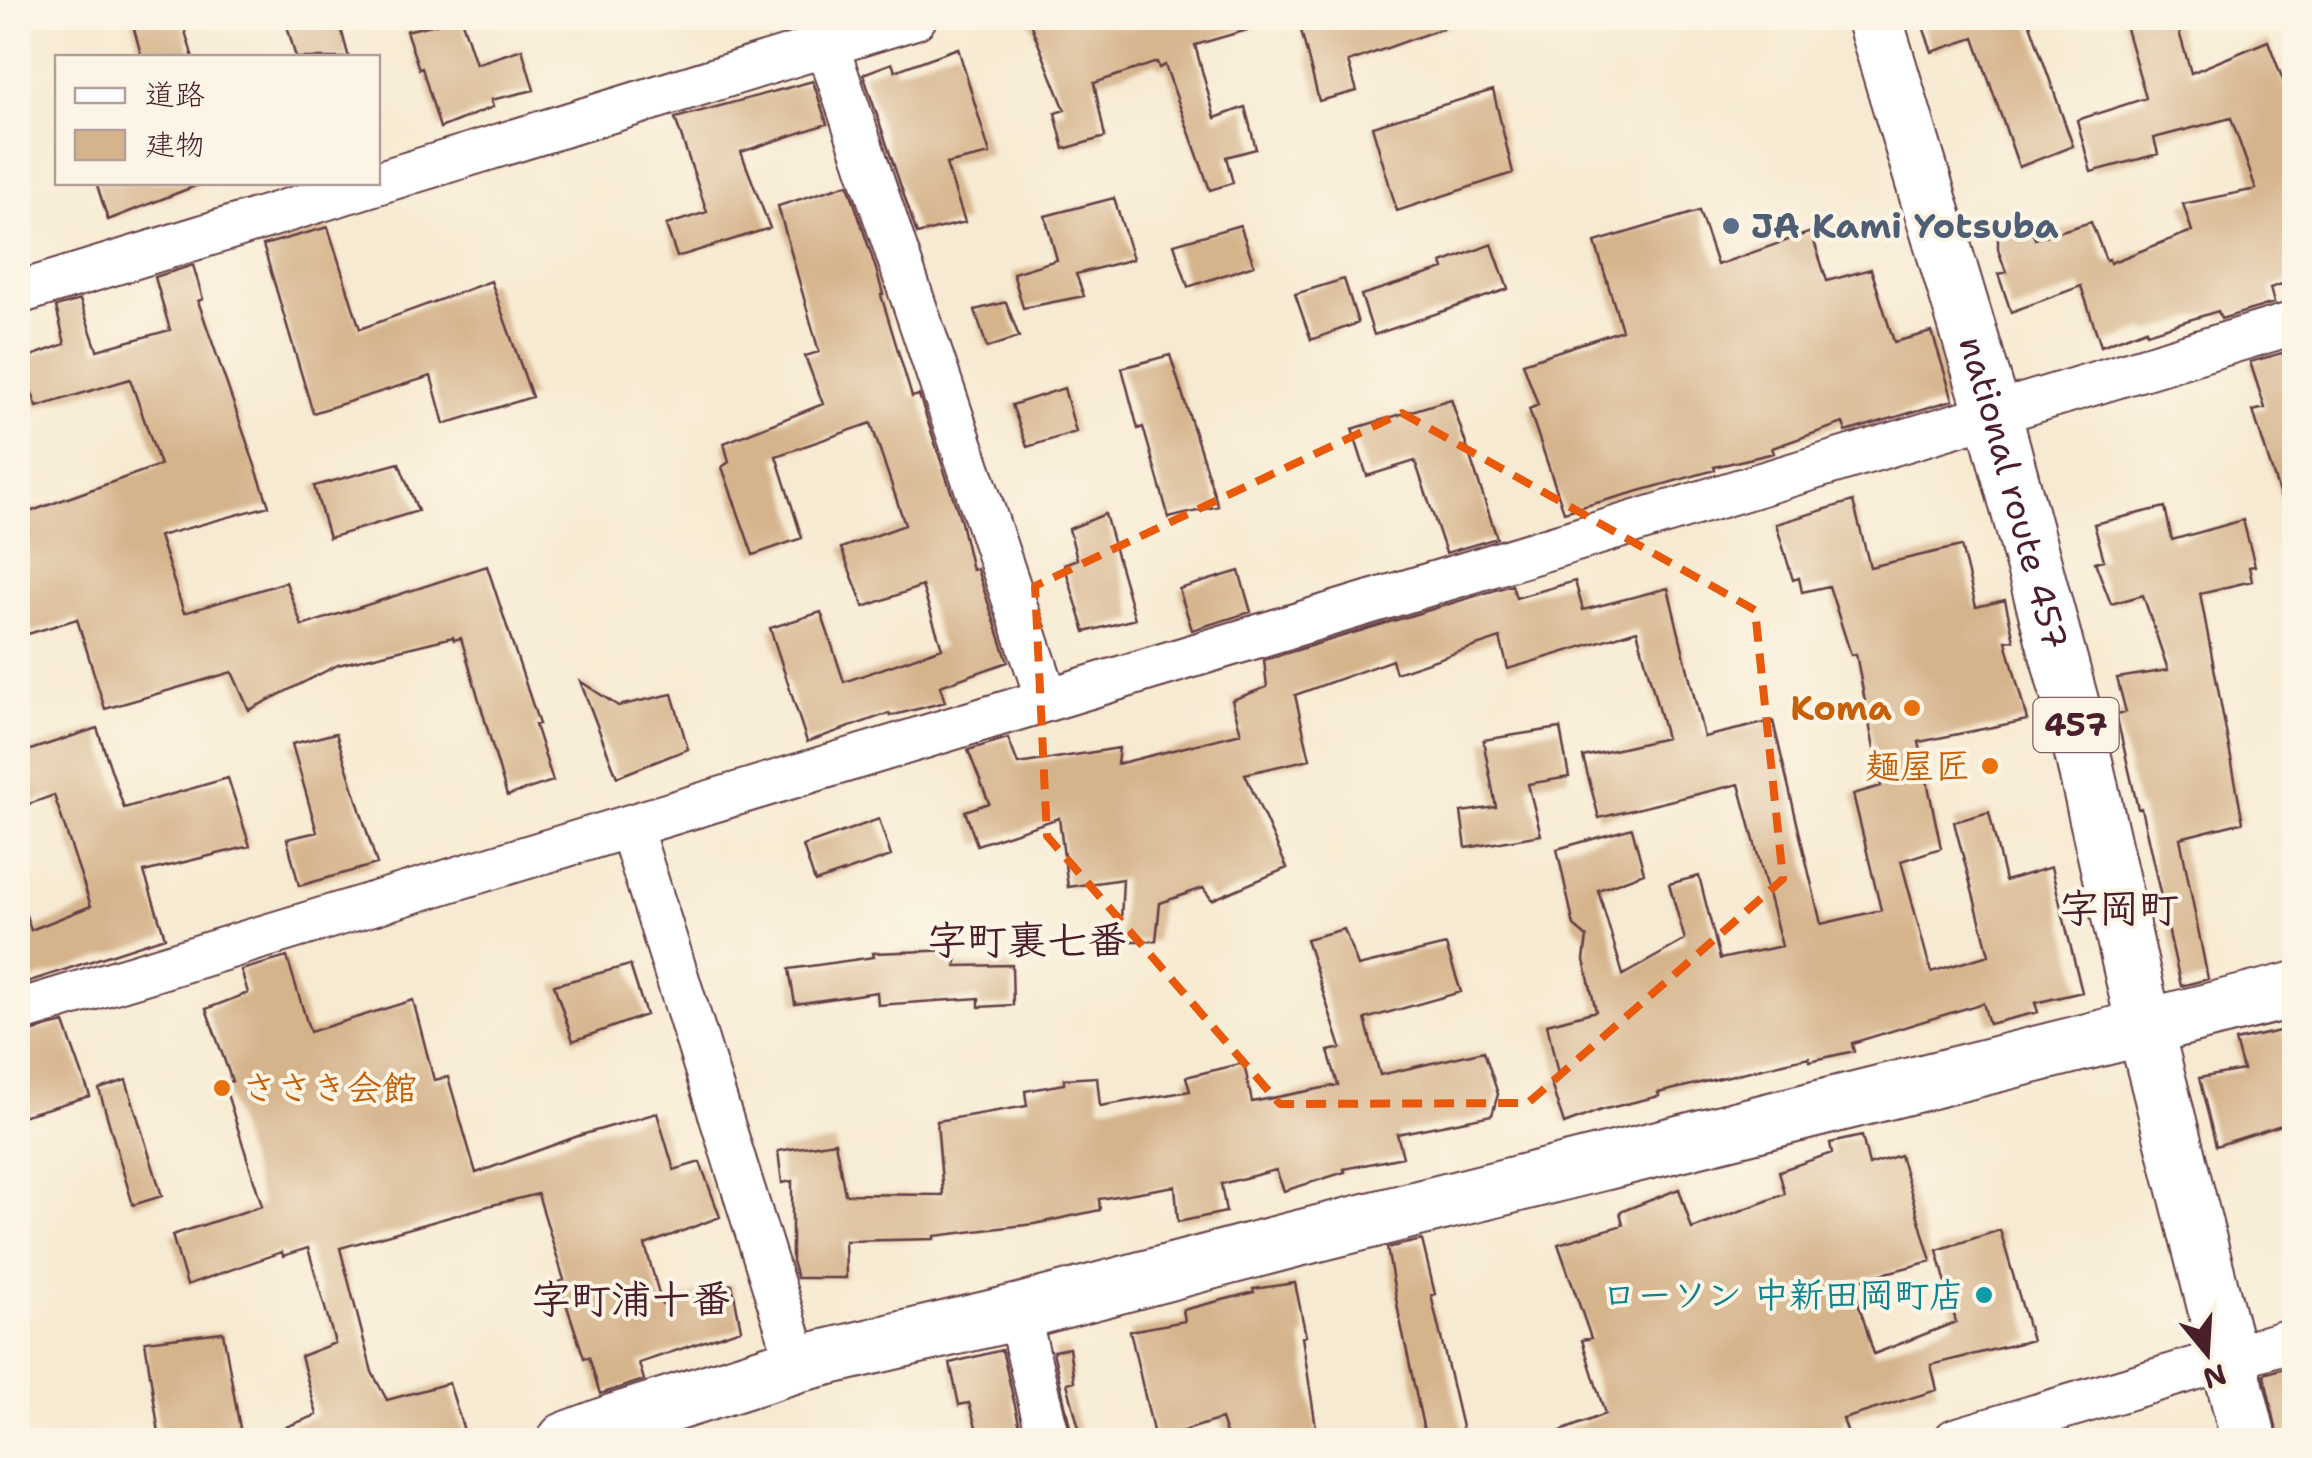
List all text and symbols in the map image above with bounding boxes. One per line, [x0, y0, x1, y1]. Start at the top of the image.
legend [55, 55, 380, 185]
text: 道路 [145, 74, 205, 115]
text: 建物 [145, 124, 205, 165]
place label: JA Kami Yotsuba [1751, 202, 2059, 249]
marker: JA Kami Yotsuba [1720, 215, 1742, 237]
street label: national route 457 [1948, 330, 2079, 655]
place label: Koma [1790, 684, 1892, 731]
marker: Koma [1901, 697, 1923, 719]
road number: 457 [2034, 698, 2118, 752]
place label: 麺屋匠 [1865, 742, 1970, 789]
marker: 麺屋匠 [1979, 755, 2001, 777]
district label: 字岡町 [2059, 881, 2179, 935]
district label: 字町裏七番 [927, 913, 1127, 967]
place label: ささき会館 [242, 1064, 417, 1111]
marker: ささき会館 [211, 1077, 233, 1099]
place label: ローソン 中新田岡町店 [1602, 1271, 1964, 1318]
district label: 字町浦十番 [531, 1272, 731, 1326]
marker: ローソン 中新田岡町店 [1973, 1284, 1995, 1306]
north arrow [2157, 1303, 2257, 1403]
text: N [2198, 1355, 2231, 1398]

